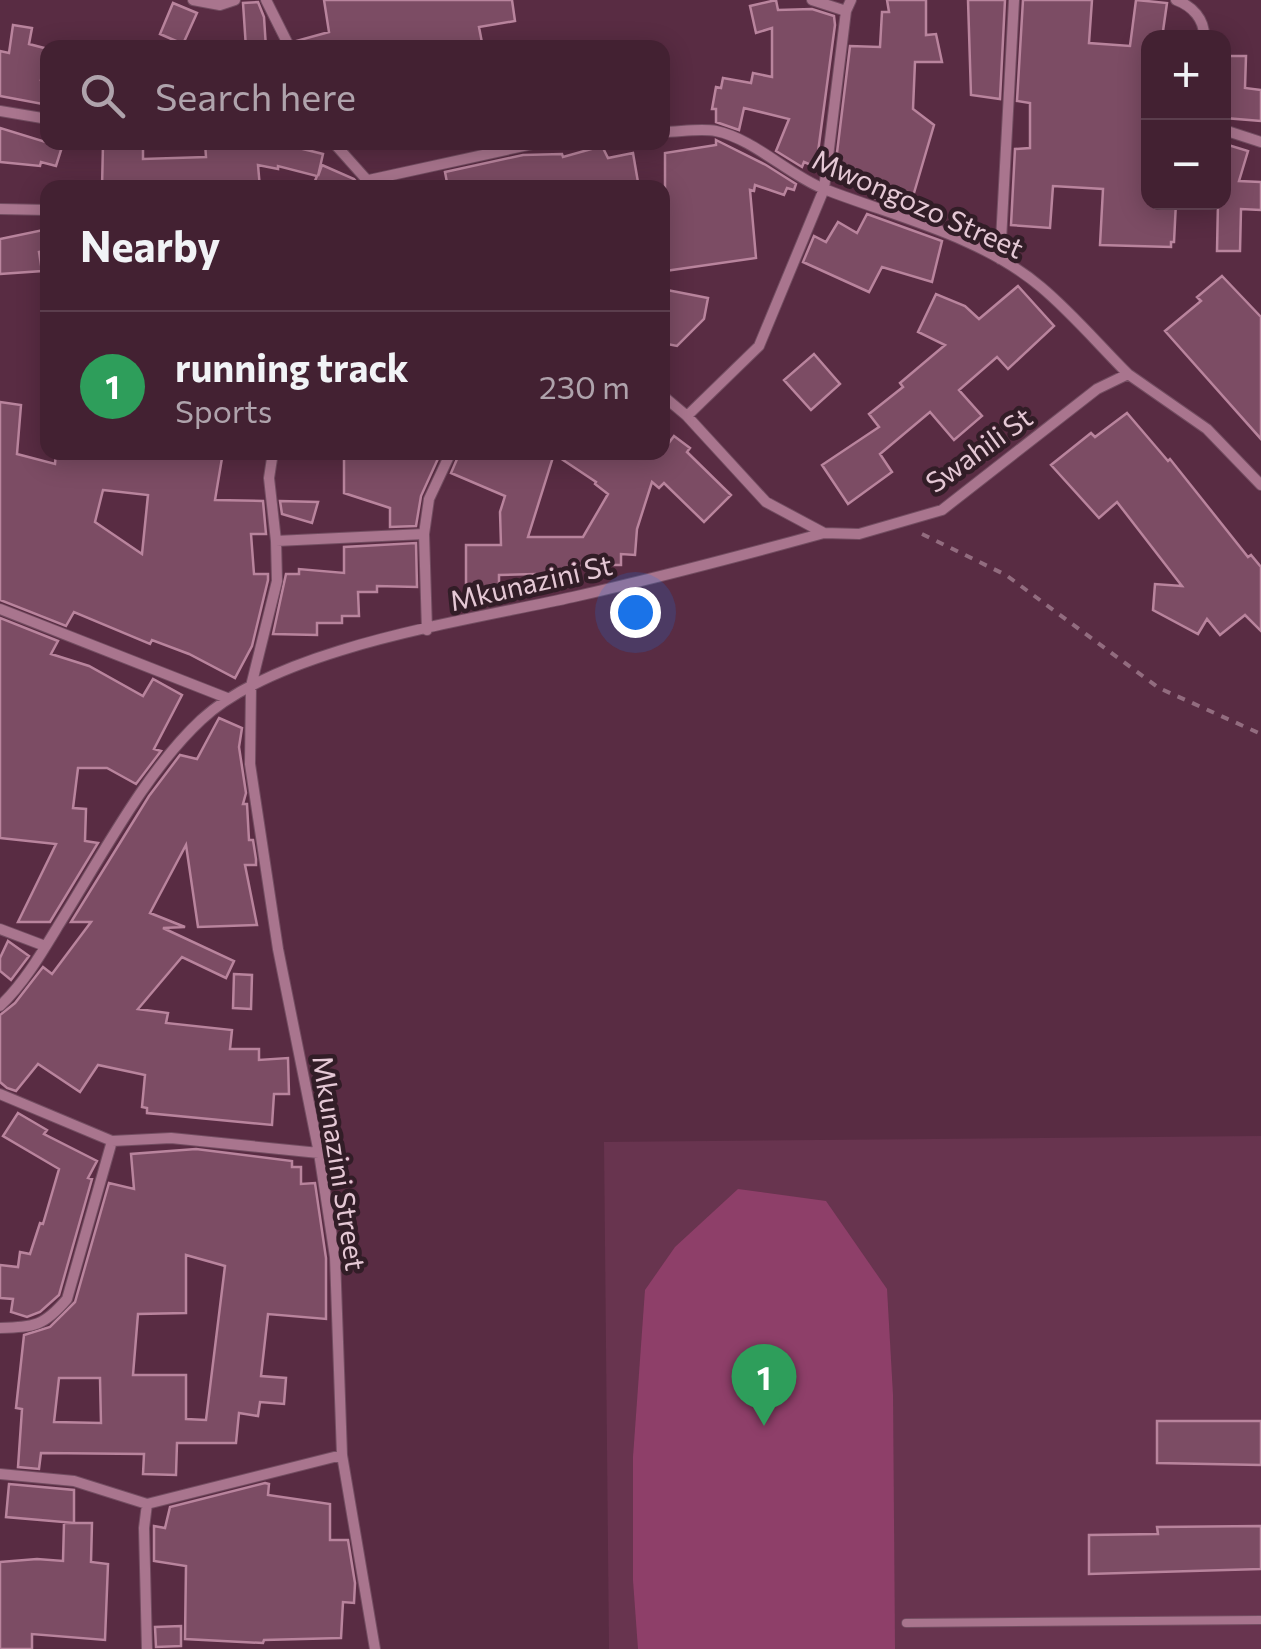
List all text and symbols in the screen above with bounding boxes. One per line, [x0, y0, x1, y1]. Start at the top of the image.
map controls [1141, 30, 1231, 210]
button: + [1141, 30, 1231, 120]
search box [40, 40, 670, 150]
icon: search [75, 68, 130, 123]
text: Search here [155, 72, 356, 119]
button: − [1141, 120, 1231, 210]
street label: Mwongozo Street [808, 141, 1029, 265]
text: Nearby [80, 219, 220, 271]
text: running track [175, 343, 409, 390]
text: 1 [105, 366, 120, 406]
text: 230 m [539, 366, 630, 406]
text: Sports [175, 390, 272, 430]
street label: Swahili St [919, 399, 1038, 499]
street label: Mkunazini St [446, 547, 615, 617]
your location [610, 587, 661, 638]
street label: Mkunazini Street [306, 1053, 374, 1273]
pin: 1 [732, 1344, 796, 1426]

